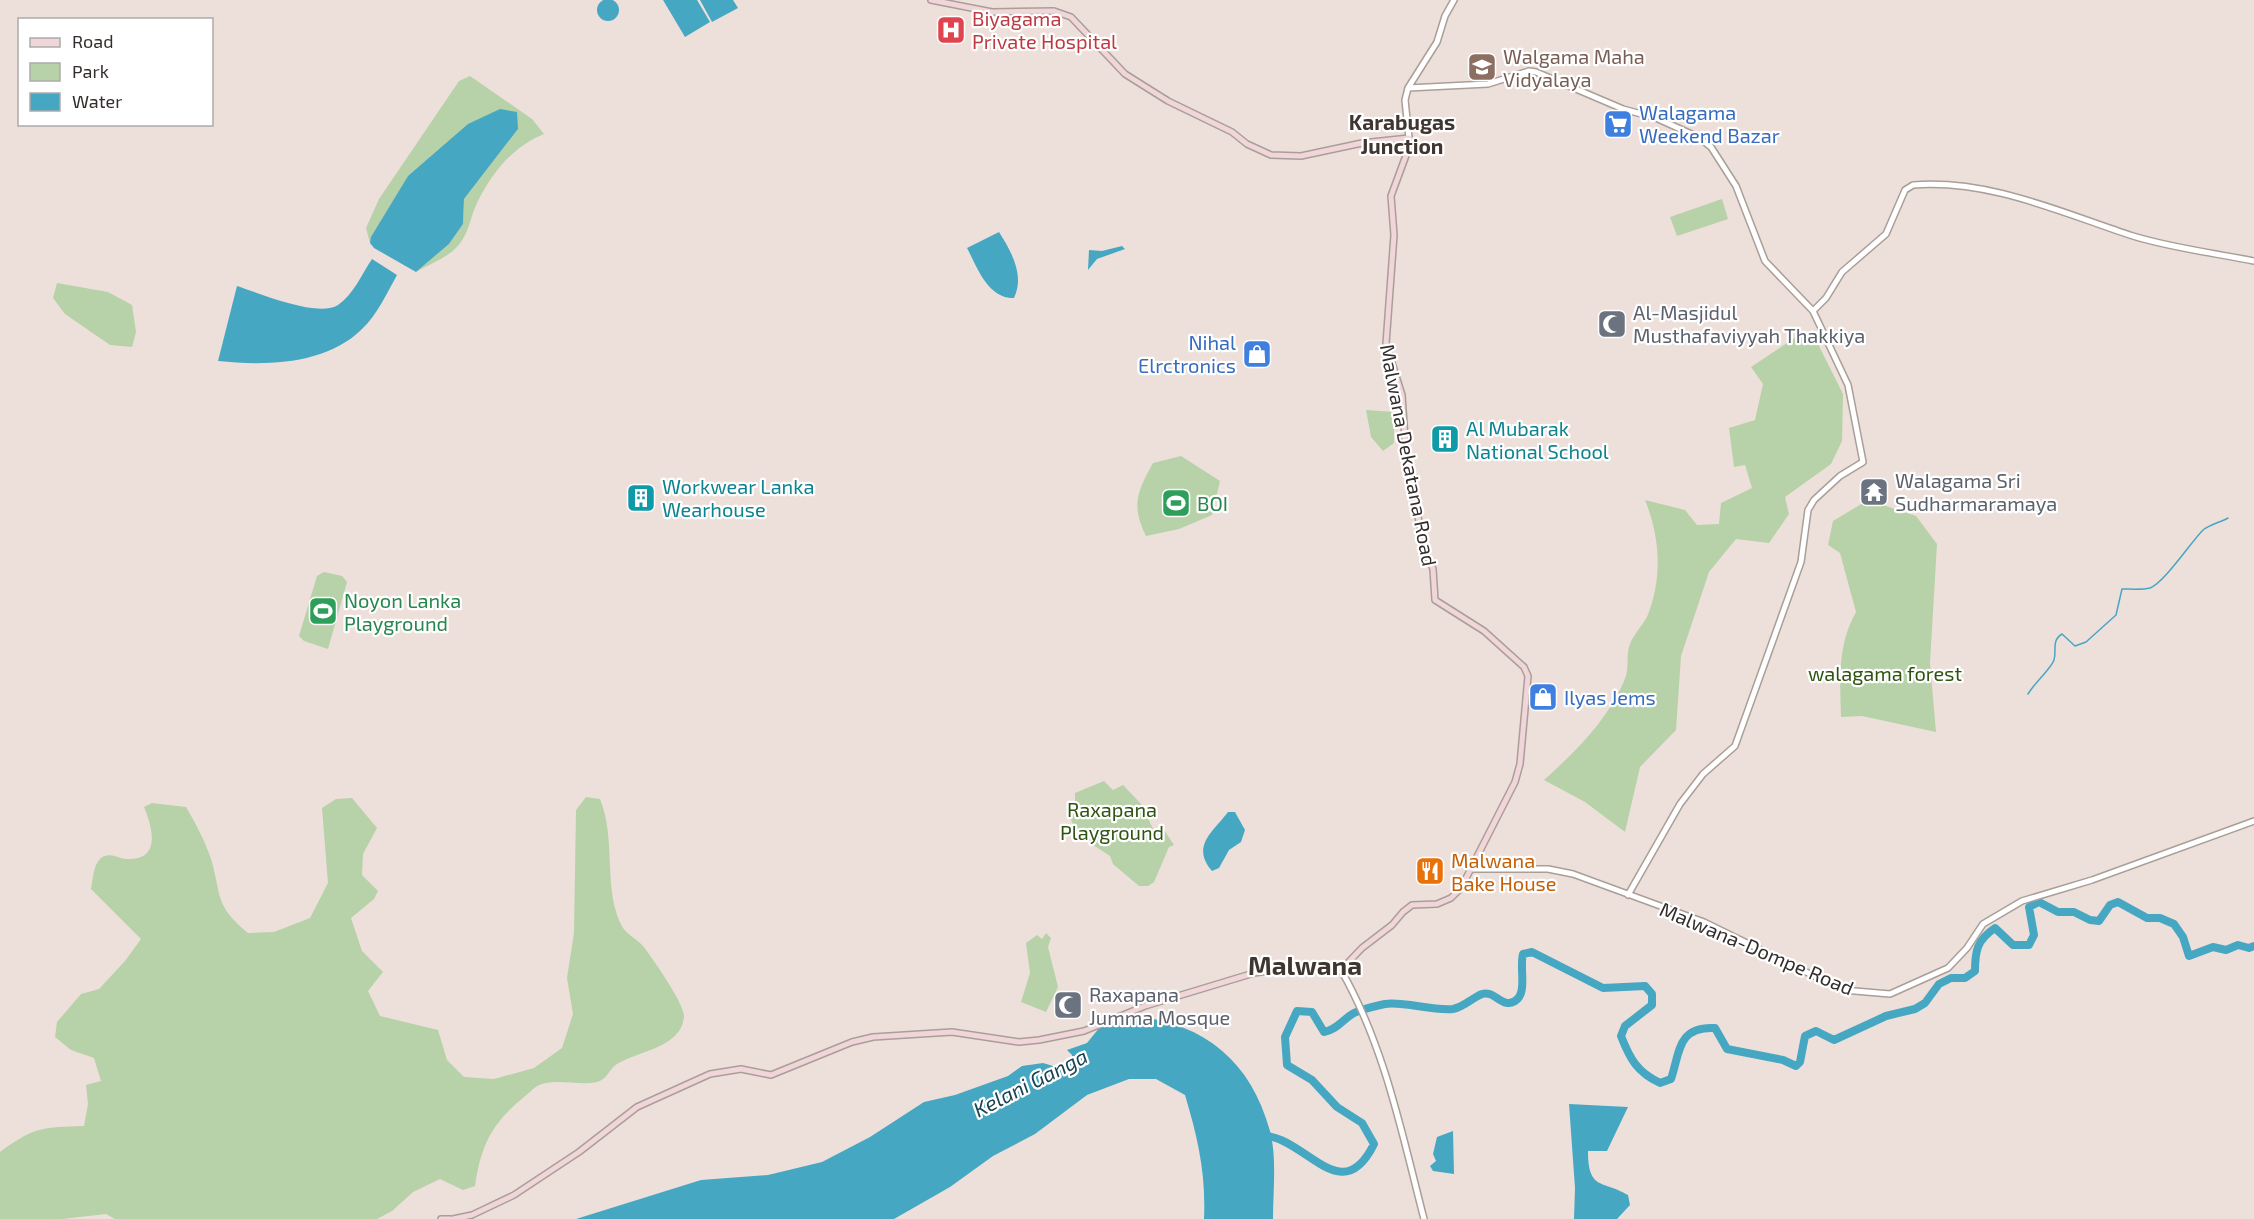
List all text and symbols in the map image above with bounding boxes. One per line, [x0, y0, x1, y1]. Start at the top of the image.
place label: Biyagama Private Hospital [972, 6, 1117, 53]
hospital icon: Biyagama Private Hospital [935, 14, 967, 46]
legend [18, 18, 213, 126]
text: Road [72, 30, 113, 52]
place label: Walgama Maha Vidyalaya [1503, 44, 1645, 91]
school or university icon: Walgama Maha Vidyalaya [1466, 51, 1498, 83]
text: Park [72, 60, 109, 82]
text: Water [72, 90, 122, 112]
place label: Walagama Weekend Bazar [1639, 100, 1780, 147]
supermarket icon: Walagama Weekend Bazar [1602, 108, 1634, 140]
district label: Karabugas Junction [1349, 109, 1455, 158]
place label: Al-Masjidul Musthafaviyyah Thakkiya [1633, 300, 1865, 347]
mosque icon: Al-Masjidul Musthafaviyyah Thakkiya [1596, 308, 1628, 340]
place label: Nihal Elrctronics [1138, 330, 1236, 377]
shop icon: Nihal Elrctronics [1241, 338, 1273, 370]
street label: Malwana Dekatana Road [1376, 342, 1442, 568]
place label: Al Mubarak National School [1466, 416, 1609, 463]
building icon: Al Mubarak National School [1429, 423, 1461, 455]
place label: Walagama Sri Sudharmaramaya [1895, 468, 2057, 515]
place label: Workwear Lanka Wearhouse [662, 474, 814, 521]
temple icon: Walagama Sri Sudharmaramaya [1858, 476, 1890, 508]
building icon: Workwear Lanka Wearhouse [625, 482, 657, 514]
sports icon: BOI [1160, 487, 1192, 519]
place label: BOI [1197, 491, 1228, 515]
place label: Noyon Lanka Playground [344, 588, 461, 635]
sports icon: Noyon Lanka Playground [307, 595, 339, 627]
park label: walagama forest [1808, 661, 1962, 685]
shop icon: Ilyas Jems [1527, 681, 1559, 713]
place label: Ilyas Jems [1564, 685, 1656, 709]
park label: Raxapana Playground [1060, 797, 1164, 844]
place label: Malwana Bake House [1451, 848, 1556, 895]
restaurant icon: Malwana Bake House [1414, 855, 1446, 887]
street label: Malwana-Dompe Road [1656, 896, 1858, 1000]
district label: Malwana [1248, 949, 1362, 980]
place label: Raxapana Jumma Mosque [1089, 982, 1230, 1029]
mosque icon: Raxapana Jumma Mosque [1052, 989, 1084, 1021]
water label: Kelani Ganga [969, 1043, 1091, 1121]

